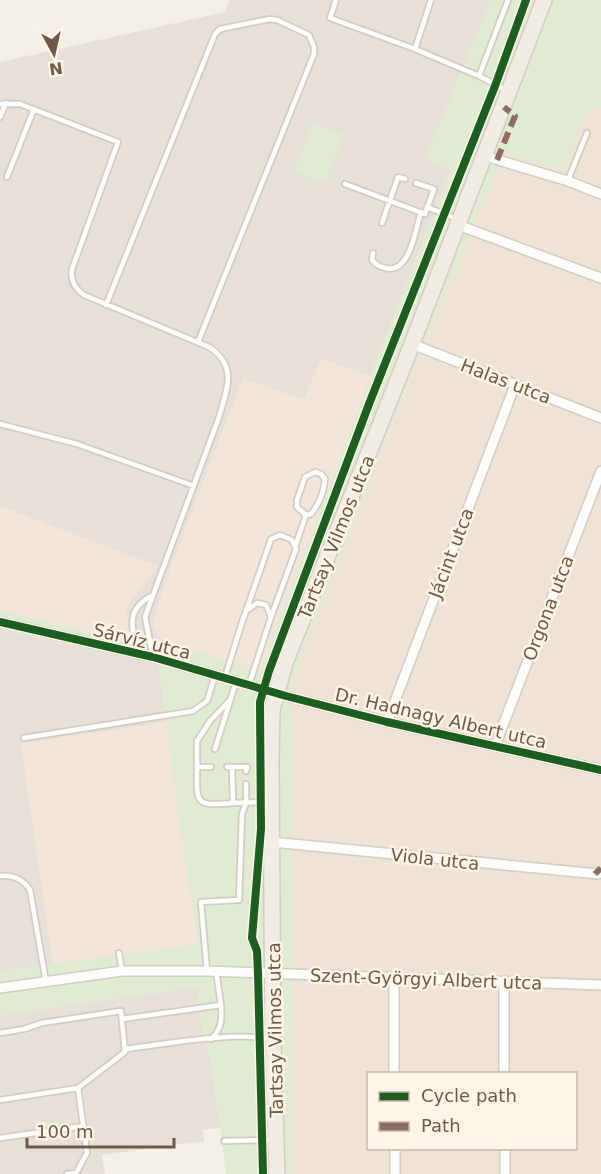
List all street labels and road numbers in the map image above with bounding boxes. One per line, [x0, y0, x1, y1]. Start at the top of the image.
street label: Halas utca [458, 354, 554, 408]
street label: Tartsay Vilmos utca [293, 452, 379, 623]
street label: Jácint utca [424, 505, 478, 602]
street label: Orgona utca [518, 552, 578, 664]
street label: Sárvíz utca [91, 619, 193, 663]
street label: Dr. Hadnagy Albert utca [333, 683, 549, 753]
street label: Viola utca [390, 844, 480, 874]
street label: Tartsay Vilmos utca [263, 942, 287, 1119]
street label: Szent-Györgyi Albert utca [309, 964, 543, 994]

